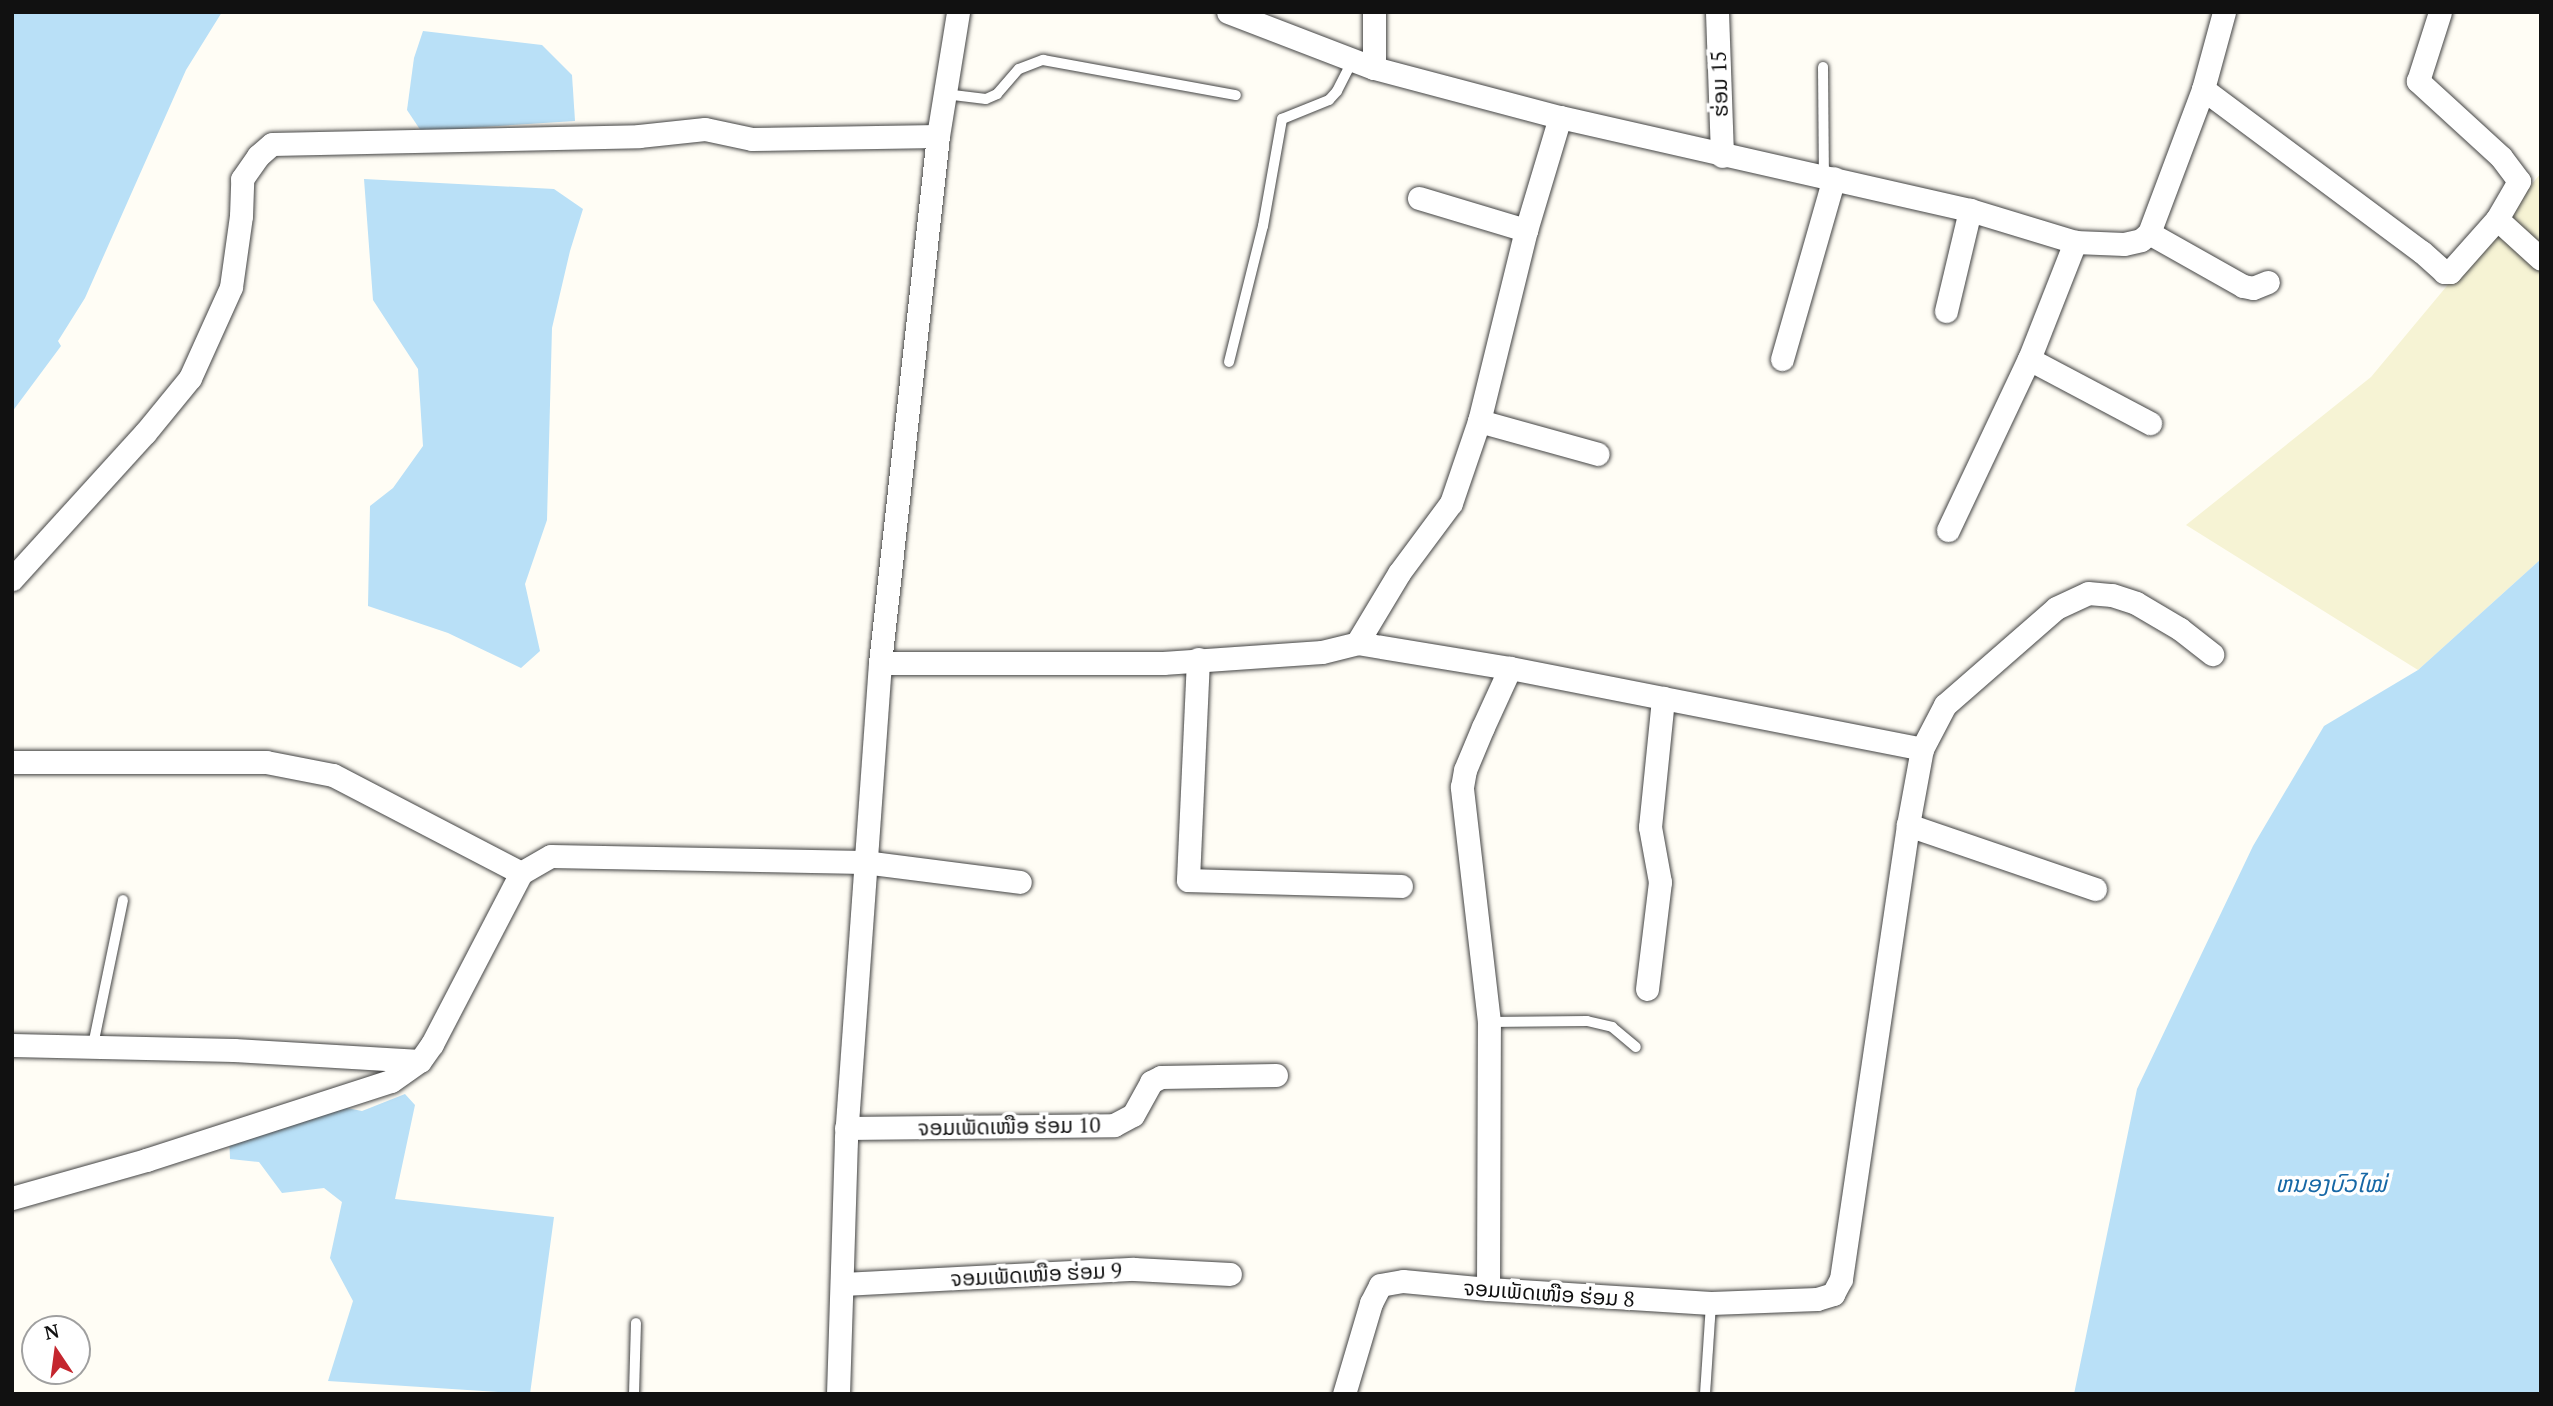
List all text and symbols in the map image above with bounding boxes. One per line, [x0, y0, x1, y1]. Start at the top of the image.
street label: ຮ່ອມ 15 [1705, 50, 1733, 118]
street label: ຈອມເພັດເໜືອ ຮ່ອມ 10 [917, 1112, 1101, 1140]
water label: ຫນອງບົວໄໝ່ [2275, 1170, 2387, 1198]
street label: ຈອມເພັດເໜືອ ຮ່ອມ 9 [950, 1257, 1122, 1291]
street label: ຈອມເພັດເໜືອ ຮ່ອມ 8 [1462, 1274, 1636, 1312]
north arrow [21, 1315, 91, 1385]
text: N [42, 1317, 61, 1345]

